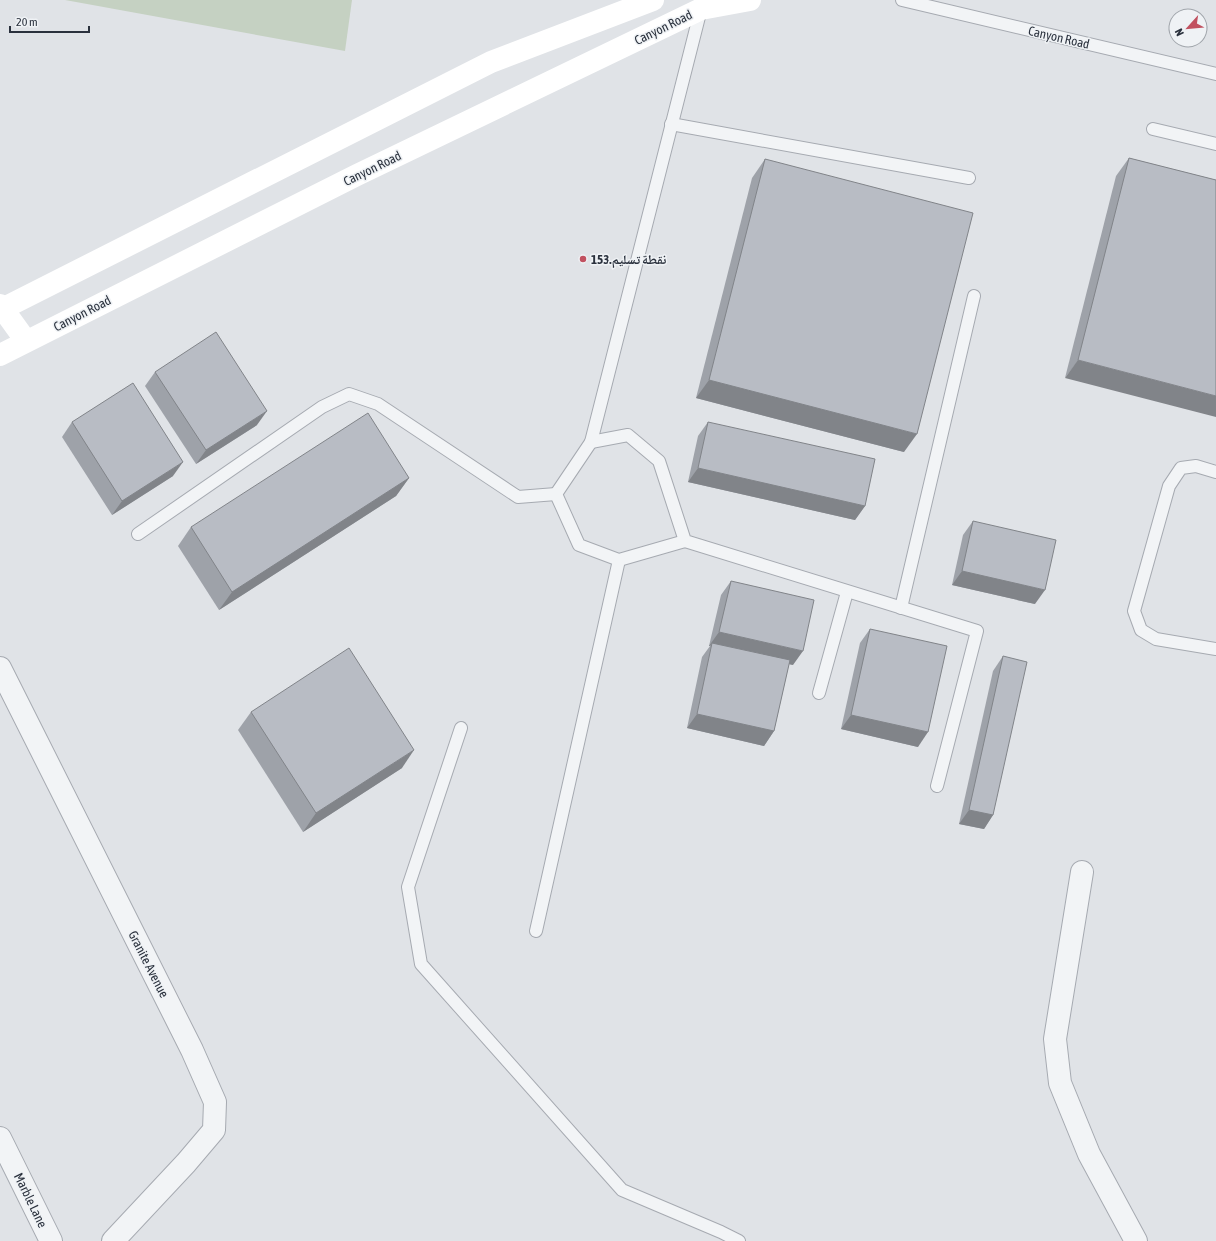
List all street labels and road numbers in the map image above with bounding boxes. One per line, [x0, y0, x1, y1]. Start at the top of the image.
street label: Canyon Road [632, 7, 695, 48]
street label: Canyon Road [1027, 23, 1091, 52]
street label: Canyon Road [341, 148, 404, 189]
street label: Canyon Road [51, 293, 113, 334]
street label: Granite Avenue [125, 928, 172, 1000]
street label: Marble Lane [11, 1170, 50, 1230]

